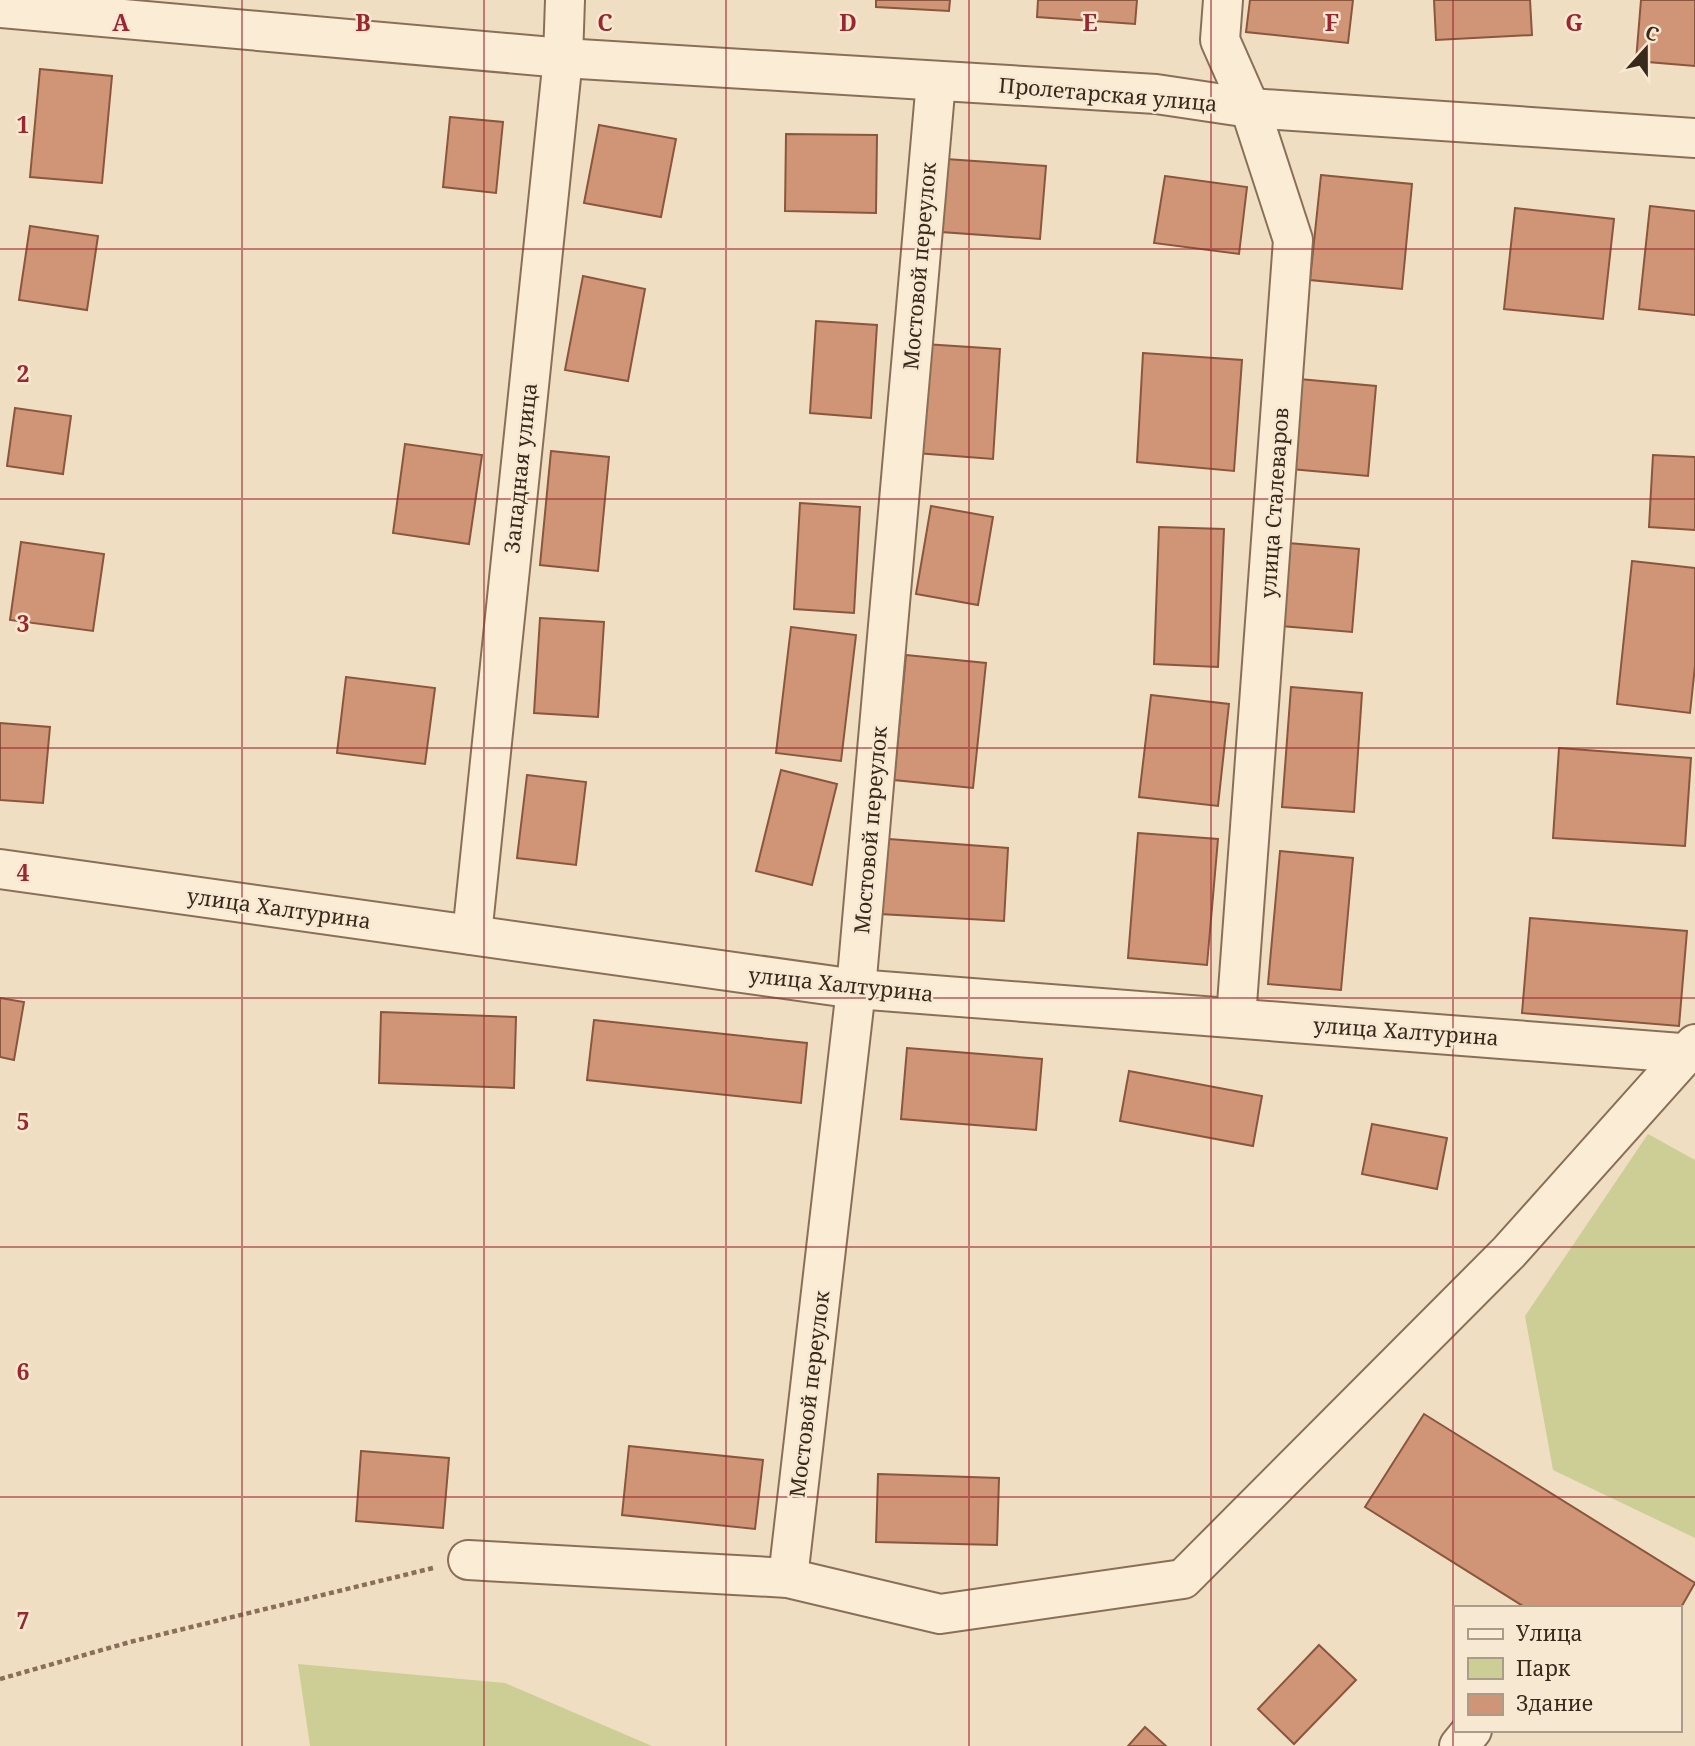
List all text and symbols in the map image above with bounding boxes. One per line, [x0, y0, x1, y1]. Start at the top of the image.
text: A [112, 6, 130, 38]
text: B [355, 6, 371, 38]
text: C [597, 6, 613, 38]
text: D [839, 6, 857, 38]
text: E [1082, 6, 1098, 38]
text: F [1325, 6, 1339, 38]
text: G [1565, 6, 1583, 38]
north arrow [1611, 14, 1681, 84]
text: С [1642, 19, 1663, 48]
street label: Пролетарская улица [997, 70, 1219, 118]
text: 1 [17, 108, 30, 140]
street label: Мостовой переулок [896, 160, 942, 371]
text: 2 [17, 357, 30, 389]
street label: Западная улица [497, 381, 543, 555]
street label: улица Сталеваров [1253, 407, 1295, 599]
text: 3 [17, 607, 30, 639]
street label: Мостовой переулок [847, 724, 893, 935]
text: 4 [17, 856, 30, 888]
street label: улица Халтурина [185, 881, 373, 935]
street label: улица Халтурина [747, 960, 935, 1008]
street label: улица Халтурина [1312, 1011, 1500, 1051]
text: 5 [17, 1105, 30, 1137]
street label: Мостовой переулок [782, 1288, 836, 1499]
text: 6 [17, 1355, 30, 1387]
text: 7 [17, 1604, 30, 1636]
legend [1454, 1606, 1681, 1732]
text: Улица [1516, 1619, 1583, 1647]
text: Парк [1516, 1654, 1571, 1682]
text: Здание [1516, 1689, 1593, 1717]

